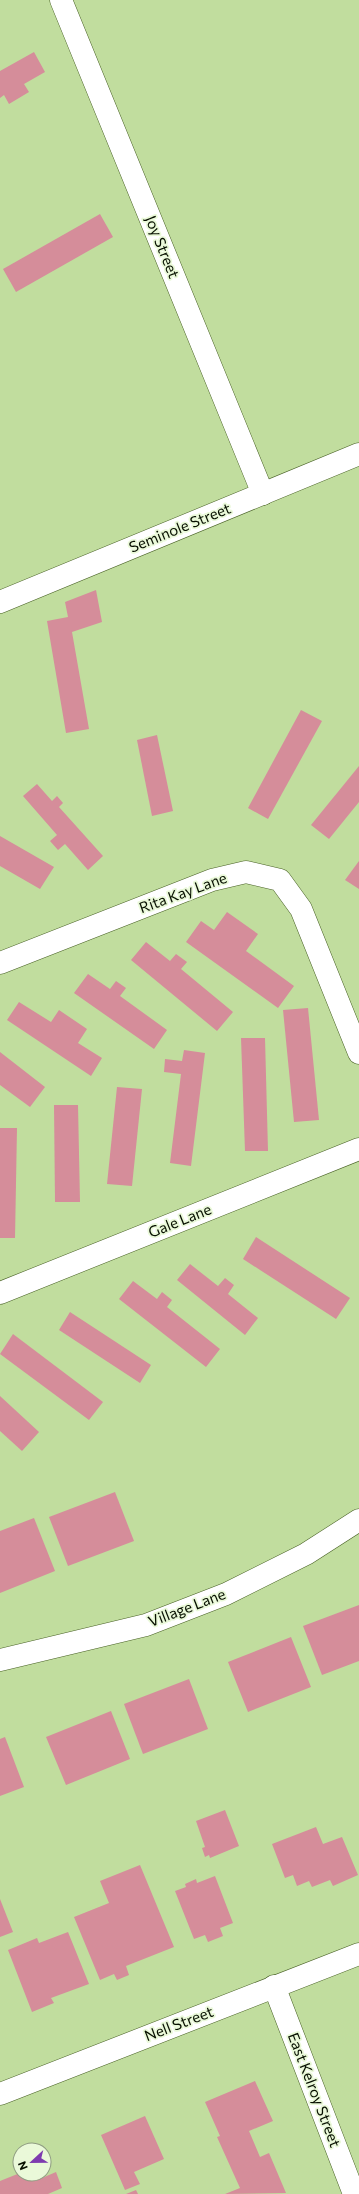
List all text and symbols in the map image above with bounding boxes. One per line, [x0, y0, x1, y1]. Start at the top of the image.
street label: Joy Street [142, 213, 184, 281]
street label: Seminole Street [126, 498, 233, 556]
street label: Rita Kay Lane [136, 868, 229, 916]
street label: Gale Lane [145, 1199, 214, 1241]
street label: Village Lane [145, 1584, 228, 1630]
street label: Nell Street [142, 2002, 216, 2044]
street label: East Kelroy Street [285, 2030, 345, 2149]
north arrow [12, 2142, 52, 2182]
text: N [15, 2160, 30, 2172]

